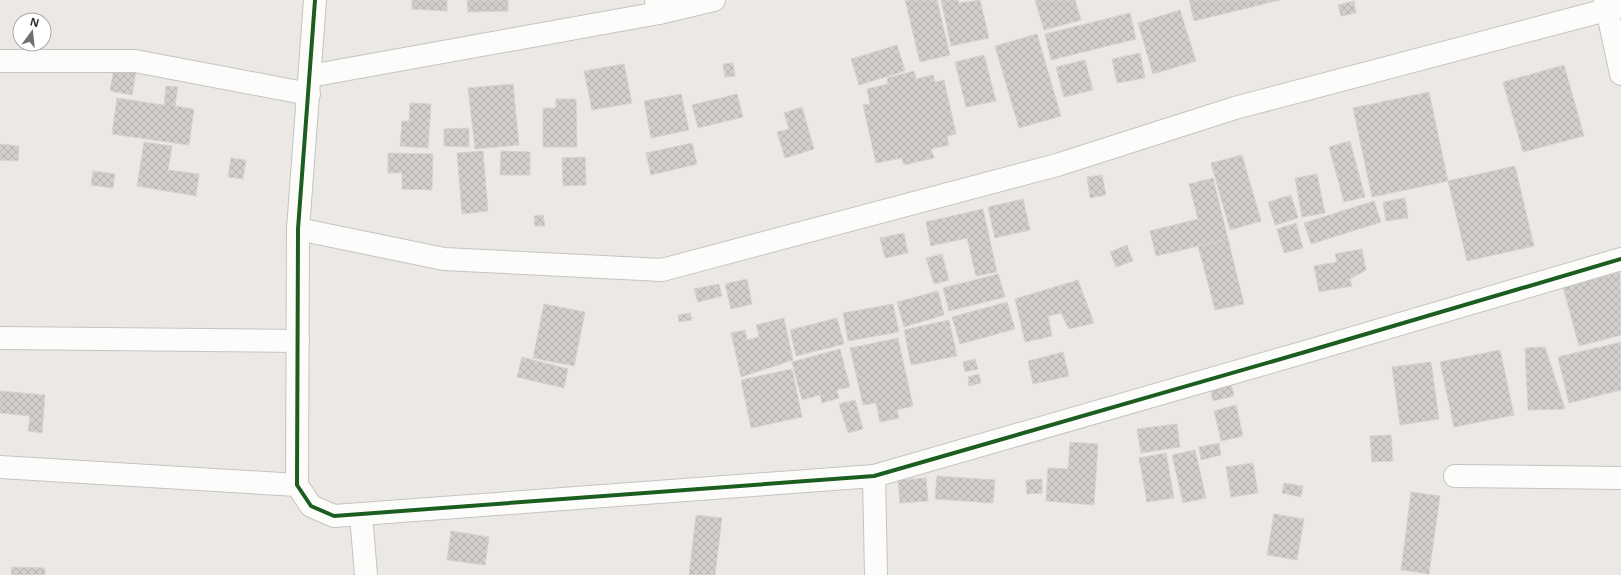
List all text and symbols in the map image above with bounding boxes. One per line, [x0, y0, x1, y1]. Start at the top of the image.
north arrow [12, 12, 52, 52]
text: N [28, 13, 41, 30]

